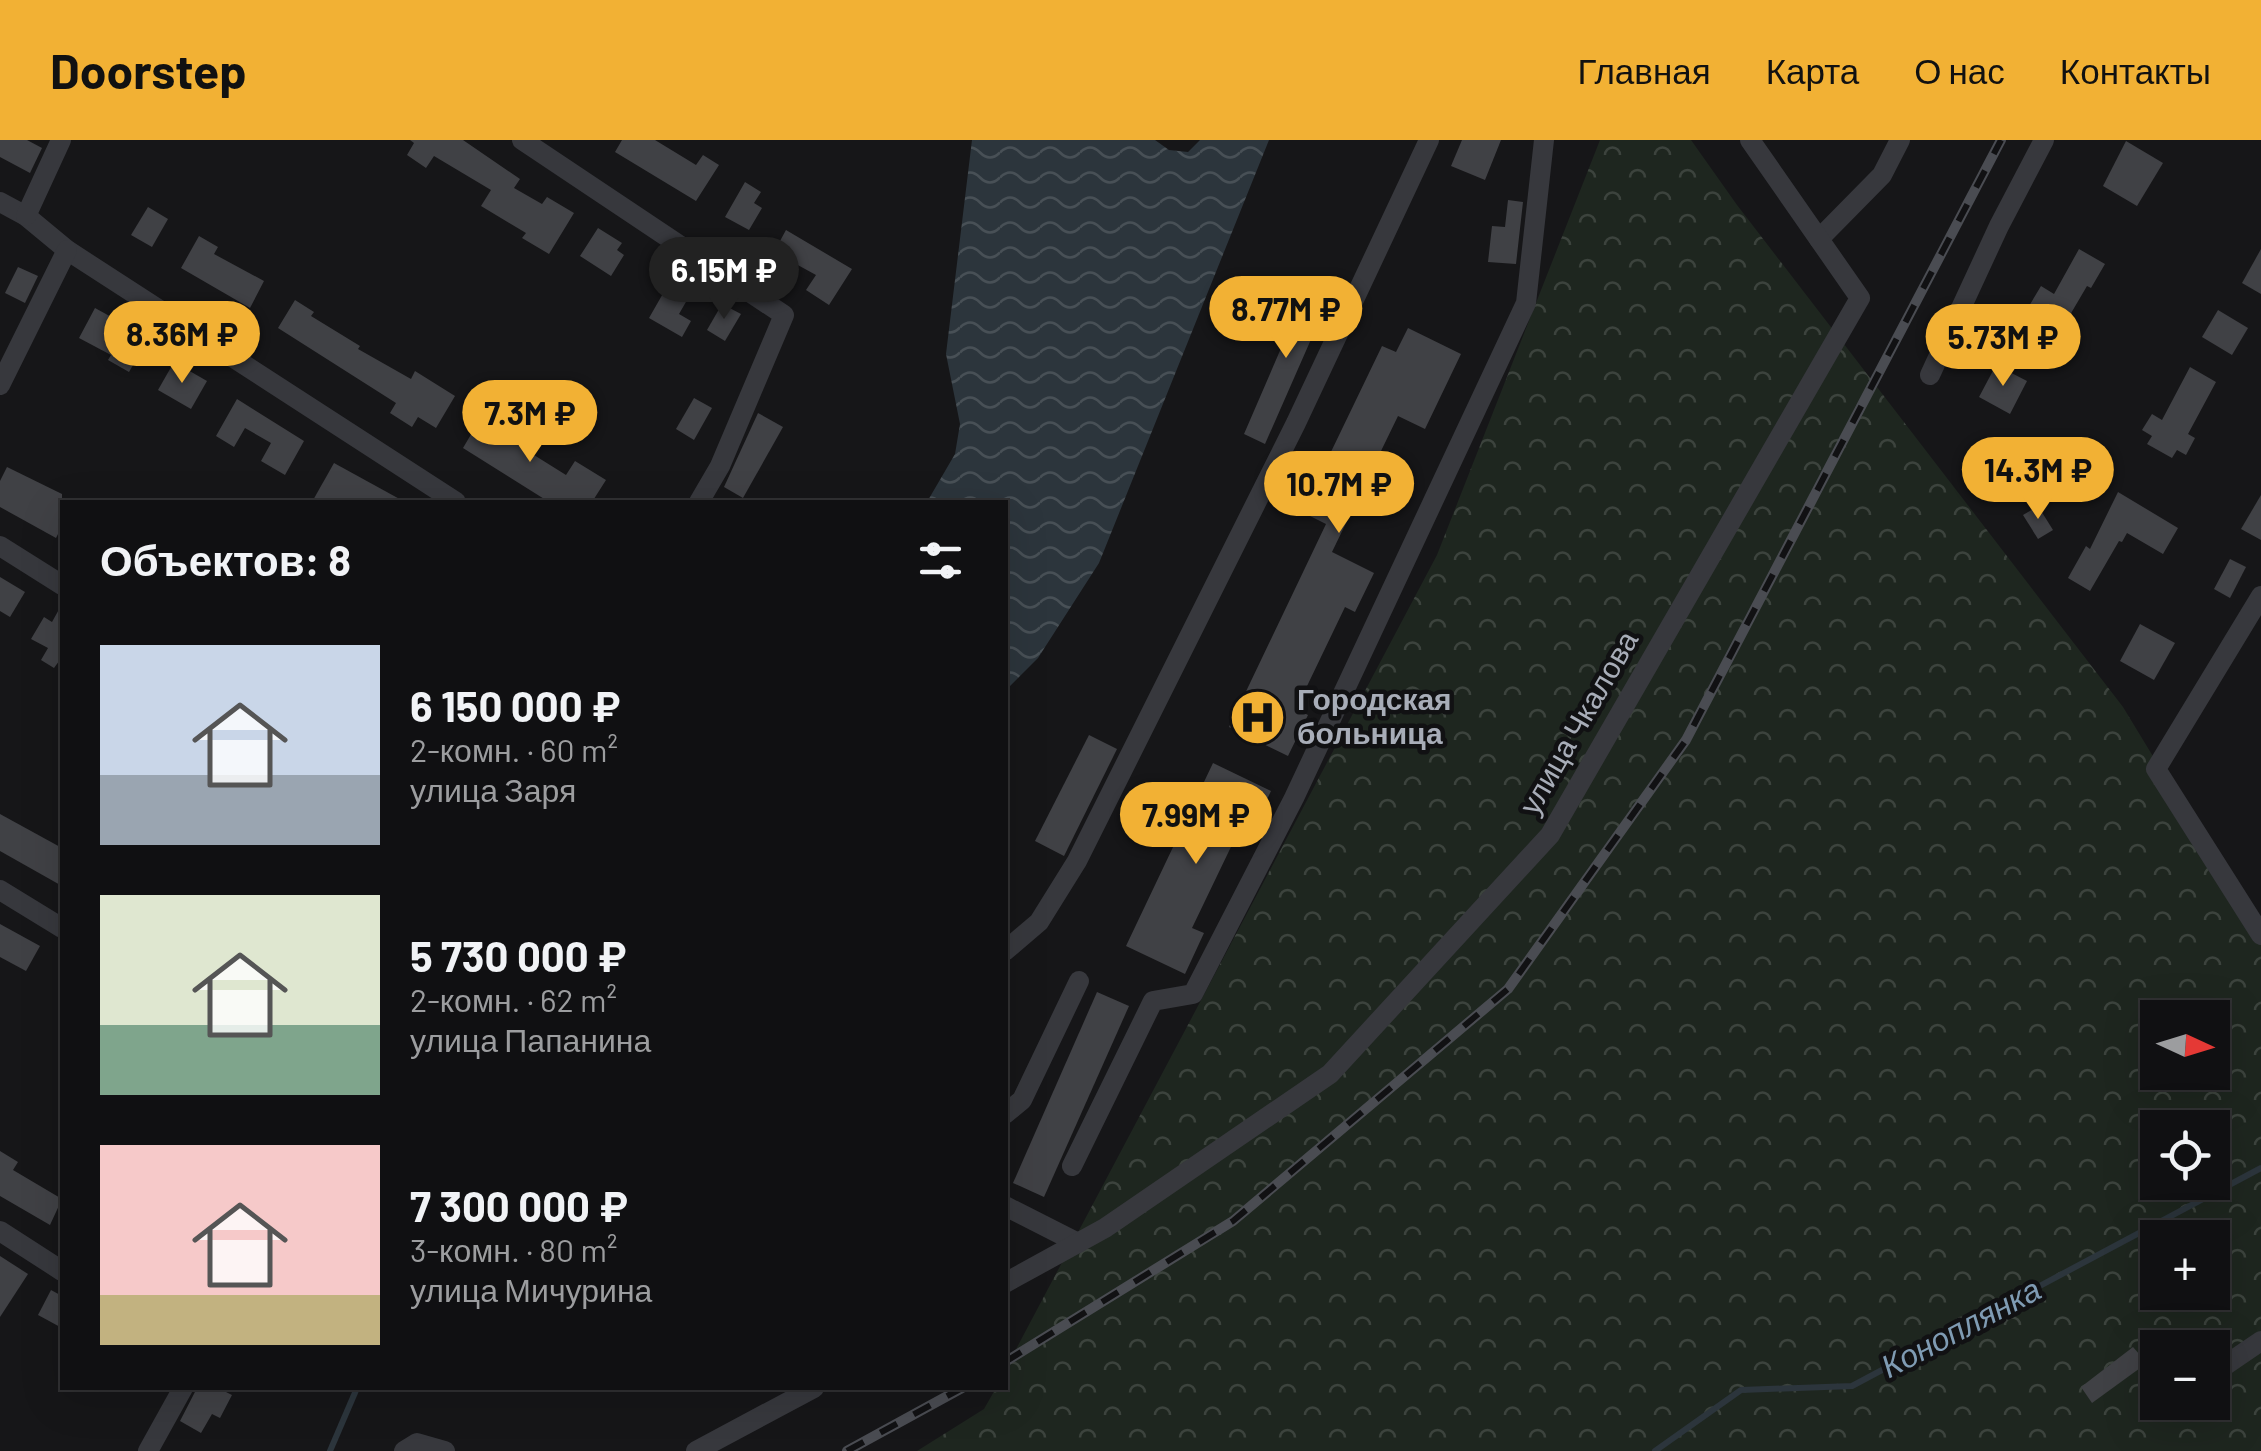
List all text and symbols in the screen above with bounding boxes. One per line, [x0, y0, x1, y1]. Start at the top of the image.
text: Doorstep [50, 41, 247, 99]
text: Главная [1577, 49, 1711, 91]
text: Карта [1766, 49, 1859, 91]
text: О нас [1914, 49, 2005, 91]
text: Контакты [2060, 49, 2211, 91]
pin: 6.15M ₽ [632, 237, 816, 322]
text: 6.15M ₽ [671, 250, 777, 288]
pin: 8.77M ₽ [1194, 276, 1378, 361]
text: 8.77M ₽ [1231, 289, 1341, 327]
pin: 8.36M ₽ [90, 301, 274, 386]
pin: 5.73M ₽ [1911, 304, 2095, 389]
text: 8.36M ₽ [126, 314, 238, 352]
text: 5.73M ₽ [1948, 317, 2058, 355]
pin: 7.3M ₽ [449, 380, 611, 465]
text: 7.3M ₽ [484, 393, 576, 431]
pin: 14.3M ₽ [1946, 437, 2130, 522]
text: 14.3M ₽ [1984, 450, 2092, 488]
pin: 10.7M ₽ [1247, 451, 1431, 536]
text: 10.7M ₽ [1286, 464, 1392, 502]
icon: filters [913, 533, 968, 588]
text: Объектов: 8 [100, 534, 351, 584]
street label: улица Чкалова [1510, 624, 1644, 820]
text: 6 150 000 ₽ [410, 680, 620, 730]
place label: Городская больница [1297, 680, 1452, 750]
icon: home [180, 685, 300, 805]
hospital icon: Городская больница [1228, 687, 1288, 747]
text: 2-комн. · 60 m² [410, 730, 618, 768]
text: улица Заря [410, 770, 576, 808]
pin: 7.99M ₽ [1104, 782, 1288, 867]
text: 7.99M ₽ [1142, 795, 1250, 833]
text: 5 730 000 ₽ [410, 930, 627, 980]
icon: home [180, 935, 300, 1055]
text: 2-комн. · 62 m² [410, 980, 617, 1018]
north arrow [2140, 1000, 2230, 1090]
map controls [2140, 1000, 2230, 1420]
text: улица Папанина [410, 1020, 651, 1058]
button: locate [2140, 1110, 2230, 1200]
text: 7 300 000 ₽ [410, 1180, 628, 1230]
icon: home [180, 1185, 300, 1305]
button: + [2140, 1220, 2230, 1310]
text: 3-комн. · 80 m² [410, 1230, 617, 1268]
water label: Коноплянка [1874, 1268, 2046, 1384]
text: улица Мичурина [410, 1270, 652, 1308]
button: − [2140, 1330, 2230, 1420]

